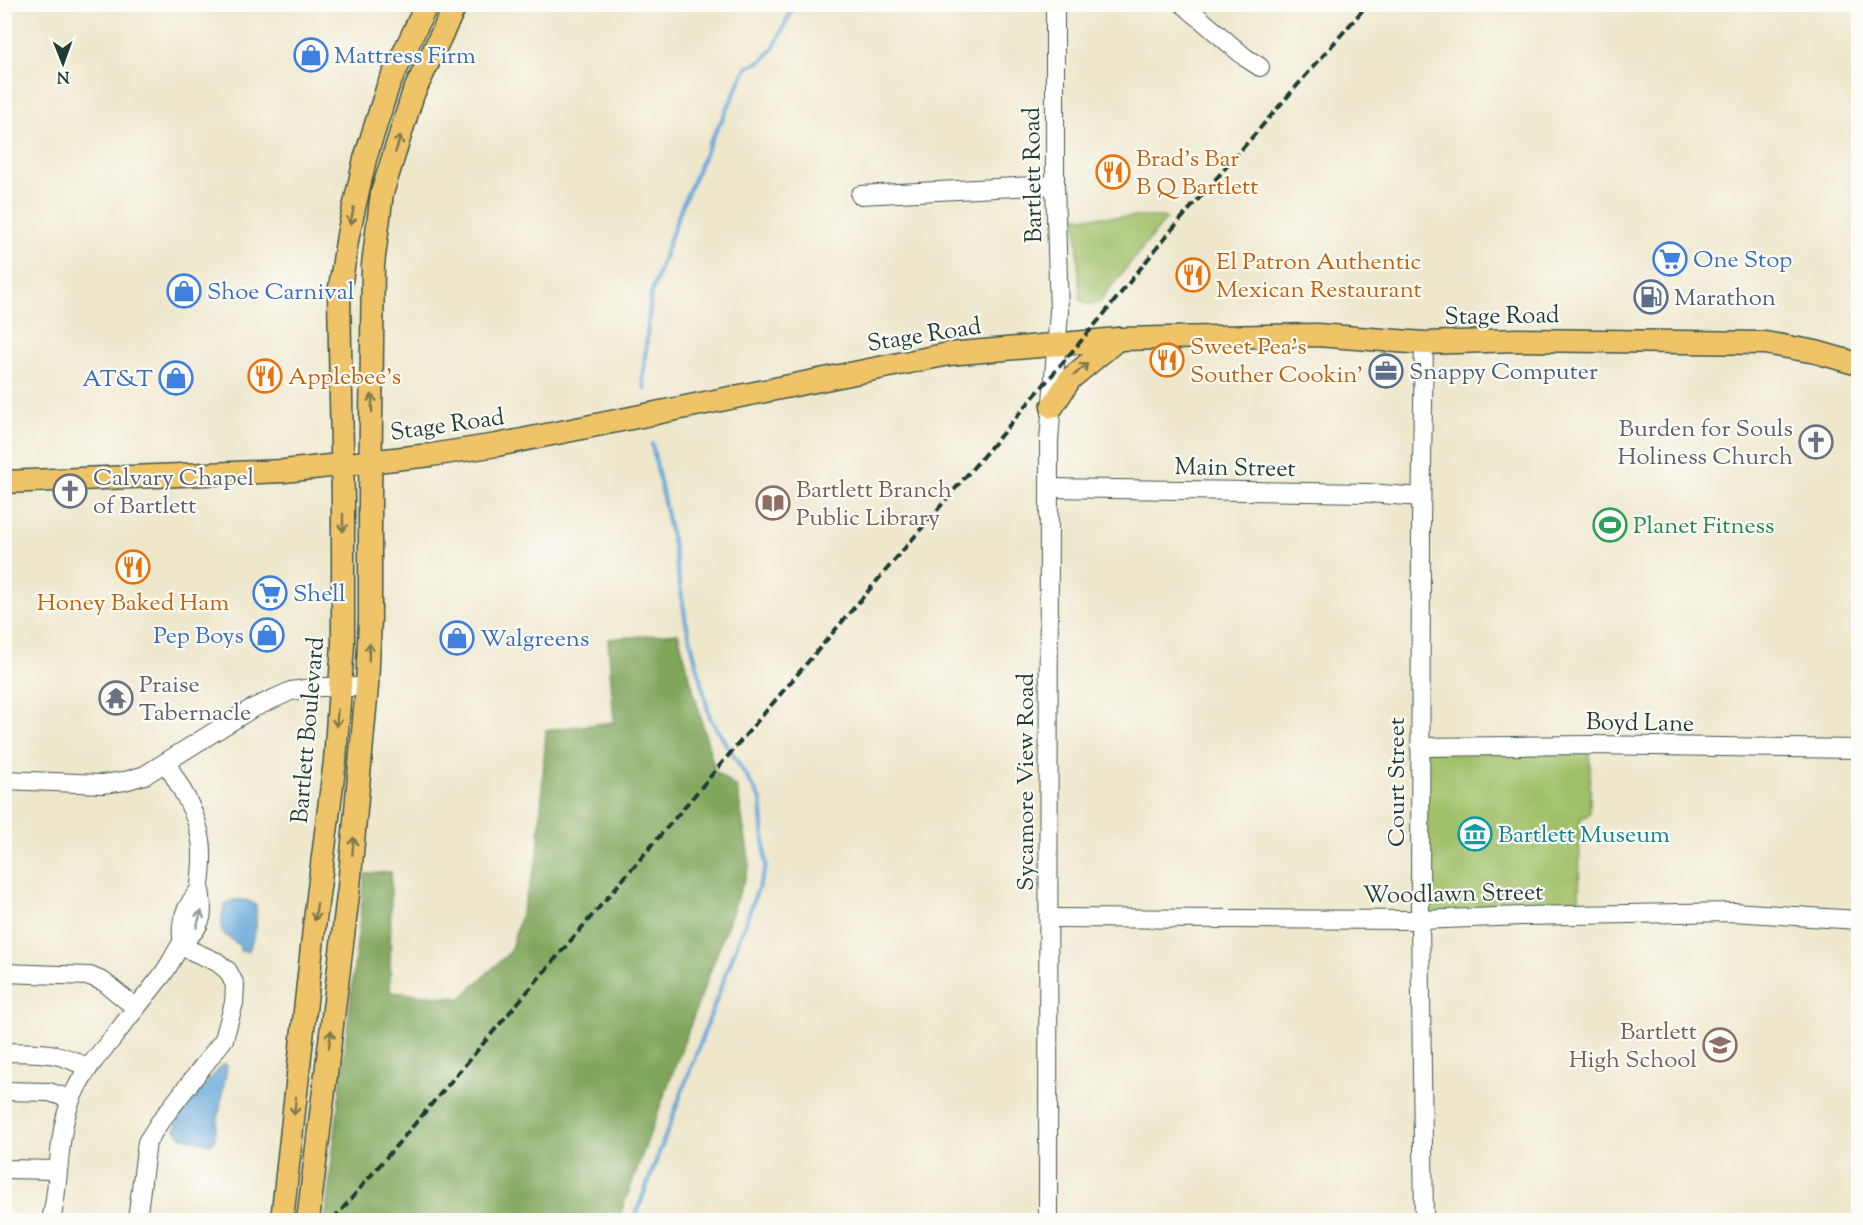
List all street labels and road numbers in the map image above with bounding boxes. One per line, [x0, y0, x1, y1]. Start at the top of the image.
street label: Bartlett Road [1016, 106, 1052, 243]
street label: Stage Road [1444, 299, 1560, 335]
street label: Stage Road [865, 310, 984, 362]
street label: Stage Road [388, 401, 507, 451]
street label: Main Street [1174, 451, 1296, 487]
street label: Bartlett Boulevard [284, 635, 334, 825]
street label: Sycamore View Road [1010, 672, 1044, 891]
street label: Boyd Lane [1585, 706, 1694, 742]
street label: Court Street [1381, 717, 1415, 847]
street label: Woodlawn Street [1362, 876, 1544, 914]

